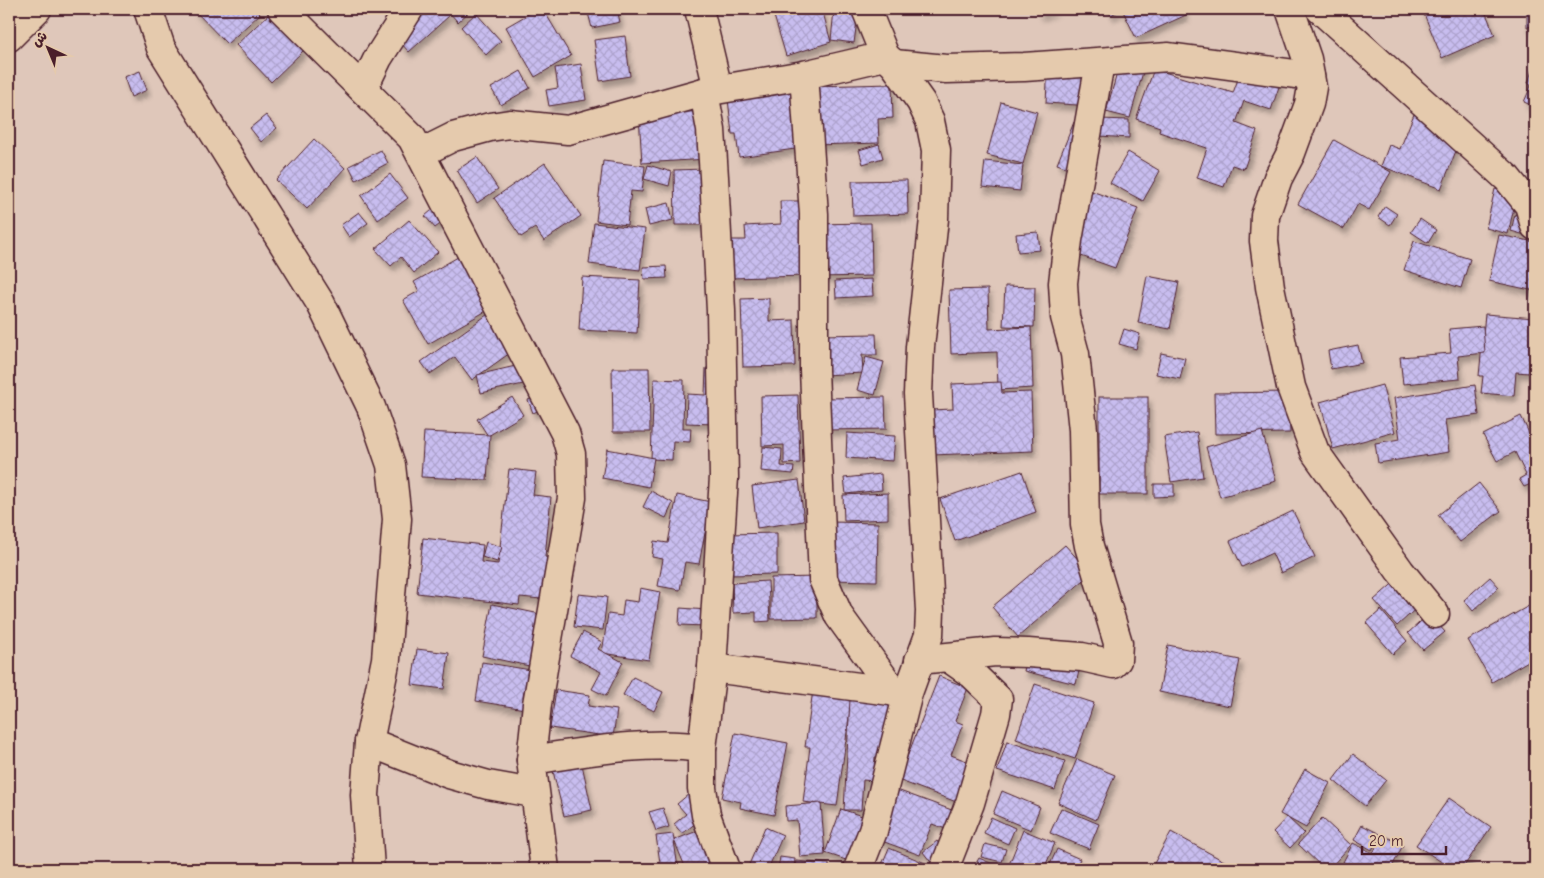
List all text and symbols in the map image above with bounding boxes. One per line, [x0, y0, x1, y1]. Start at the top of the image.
north arrow [22, 22, 72, 72]
text: ش [28, 28, 51, 50]
scale bar [1362, 823, 1445, 855]
text: 20 m [1369, 832, 1403, 850]

